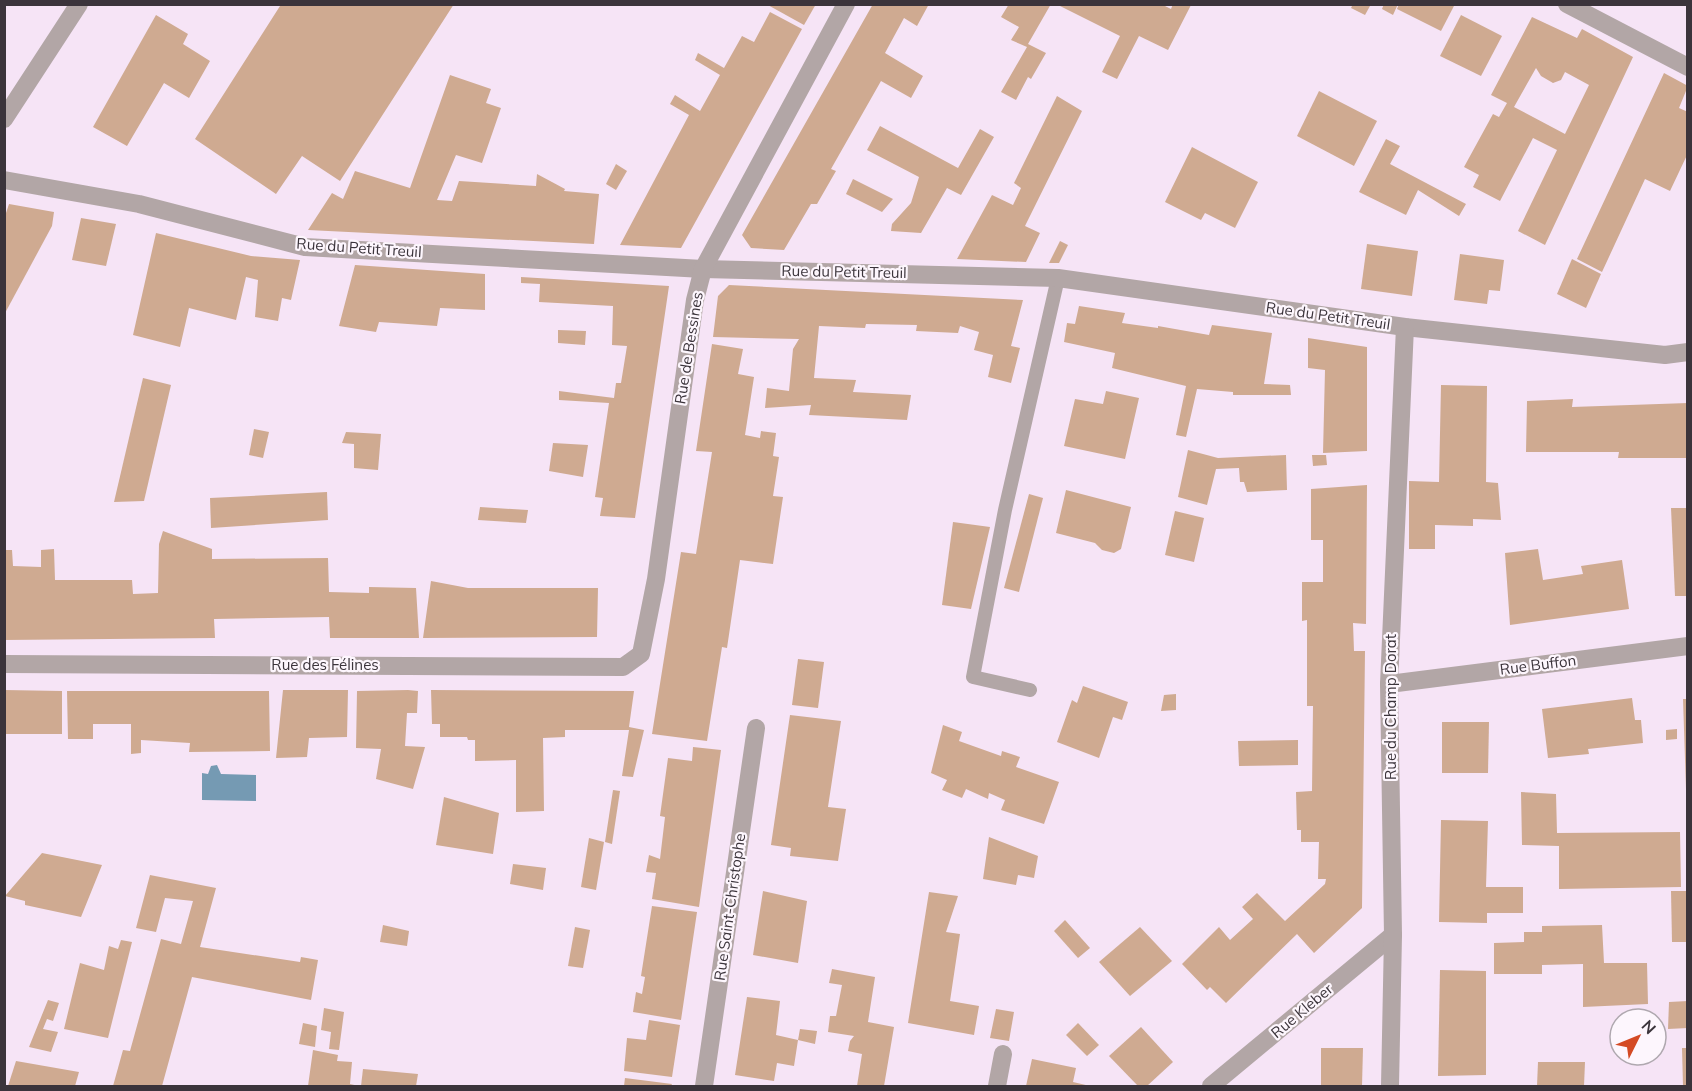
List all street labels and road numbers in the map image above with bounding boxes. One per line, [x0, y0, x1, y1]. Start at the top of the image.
street label: Rue du Petit Treuil [296, 234, 422, 261]
street label: Rue du Petit Treuil [781, 261, 907, 282]
street label: Rue de Bessines [670, 290, 707, 405]
street label: Rue du Petit Treuil [1265, 297, 1392, 334]
street label: Rue du Champ Dorat [1381, 634, 1400, 780]
street label: Rue Buffon [1499, 650, 1577, 679]
street label: Rue des Félines [271, 655, 379, 674]
street label: Rue Saint-Christophe [710, 832, 749, 982]
street label: Rue Kleber [1267, 979, 1337, 1042]

